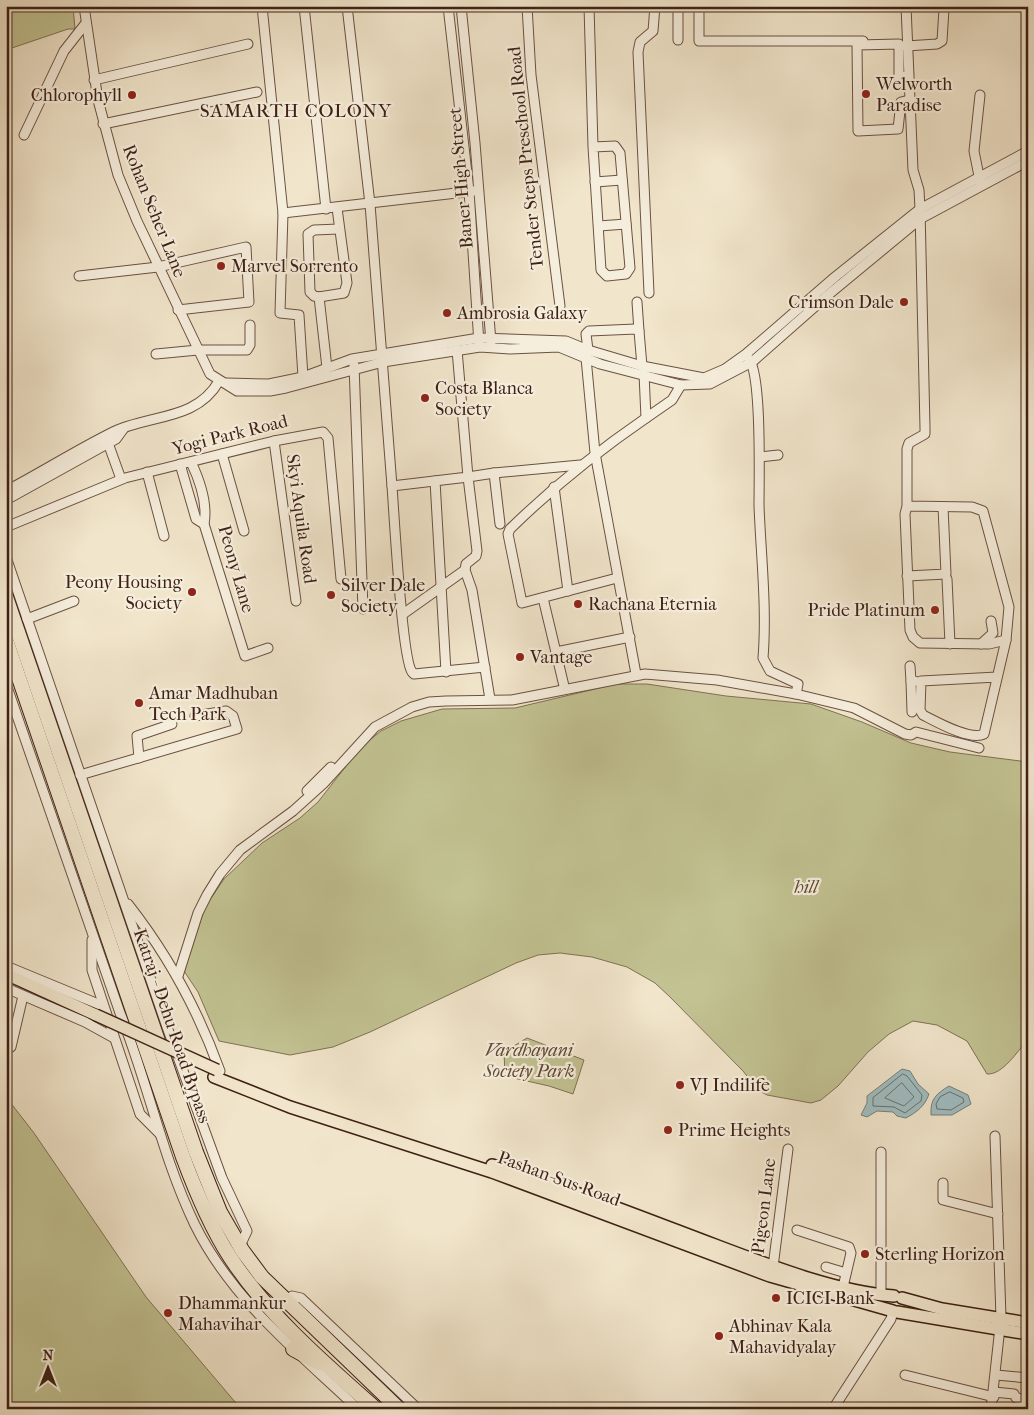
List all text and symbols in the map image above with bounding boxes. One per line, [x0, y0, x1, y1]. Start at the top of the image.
street label: Tender Steps Preschool Road [504, 45, 548, 270]
place label: Welworth Paradise [875, 74, 952, 116]
place label: Chlorophyll [31, 85, 122, 106]
marker: Welworth Paradise [860, 88, 872, 100]
marker: Chlorophyll [126, 89, 138, 101]
district label: SAMARTH COLONY [200, 100, 392, 122]
street label: Baner High Street [444, 106, 478, 249]
street label: Rohan Seher Lane [118, 141, 190, 281]
place label: Marvel Sorrento [231, 256, 358, 277]
marker: Marvel Sorrento [215, 260, 227, 272]
place label: Crimson Dale [788, 292, 894, 313]
marker: Crimson Dale [898, 296, 910, 308]
place label: Ambrosia Galaxy [456, 303, 588, 324]
marker: Ambrosia Galaxy [441, 307, 453, 319]
place label: Costa Blanca Society [435, 378, 534, 420]
marker: Costa Blanca Society [419, 392, 431, 404]
street label: Yogi Park Road [169, 410, 290, 460]
street label: Skyi Aquila Road [281, 453, 321, 585]
street label: Peony Lane [213, 523, 259, 615]
place label: Peony Housing Society [65, 572, 183, 614]
place label: Silver Dale Society [341, 575, 425, 617]
marker: Peony Housing Society [186, 586, 198, 598]
marker: Silver Dale Society [325, 589, 337, 601]
place label: Rachana Eternia [588, 594, 717, 615]
marker: Rachana Eternia [572, 598, 584, 610]
place label: Pride Platinum [807, 600, 925, 621]
marker: Pride Platinum [929, 604, 941, 616]
place label: Vantage [529, 647, 593, 668]
marker: Vantage [514, 651, 526, 663]
place label: Amar Madhuban Tech Park [148, 683, 279, 725]
marker: Amar Madhuban Tech Park [133, 697, 145, 709]
park label: hill [793, 877, 820, 898]
street label: Katraj - Dehu Road Bypass [129, 926, 215, 1126]
park label: Vardhayani Society Park [483, 1040, 575, 1082]
place label: VJ Indilife [689, 1075, 770, 1096]
marker: VJ Indilife [674, 1079, 686, 1091]
place label: Prime Heights [678, 1120, 791, 1141]
marker: Prime Heights [662, 1124, 674, 1136]
street label: Pashan-Sus Road [495, 1147, 623, 1211]
street label: Pigeon Lane [748, 1157, 780, 1255]
place label: Sterling Horizon [875, 1244, 1005, 1265]
marker: Sterling Horizon [859, 1248, 871, 1260]
place label: ICICI Bank [786, 1288, 875, 1309]
marker: ICICI Bank [770, 1292, 782, 1304]
place label: Dhammankur Mahavihar [178, 1293, 286, 1335]
marker: Dhammankur Mahavihar [162, 1307, 174, 1319]
place label: Abhinav Kala Mahavidyalay [728, 1316, 837, 1358]
marker: Abhinav Kala Mahavidyalay [713, 1330, 725, 1342]
north arrow [22, 1342, 72, 1392]
text: N [43, 1347, 54, 1364]

